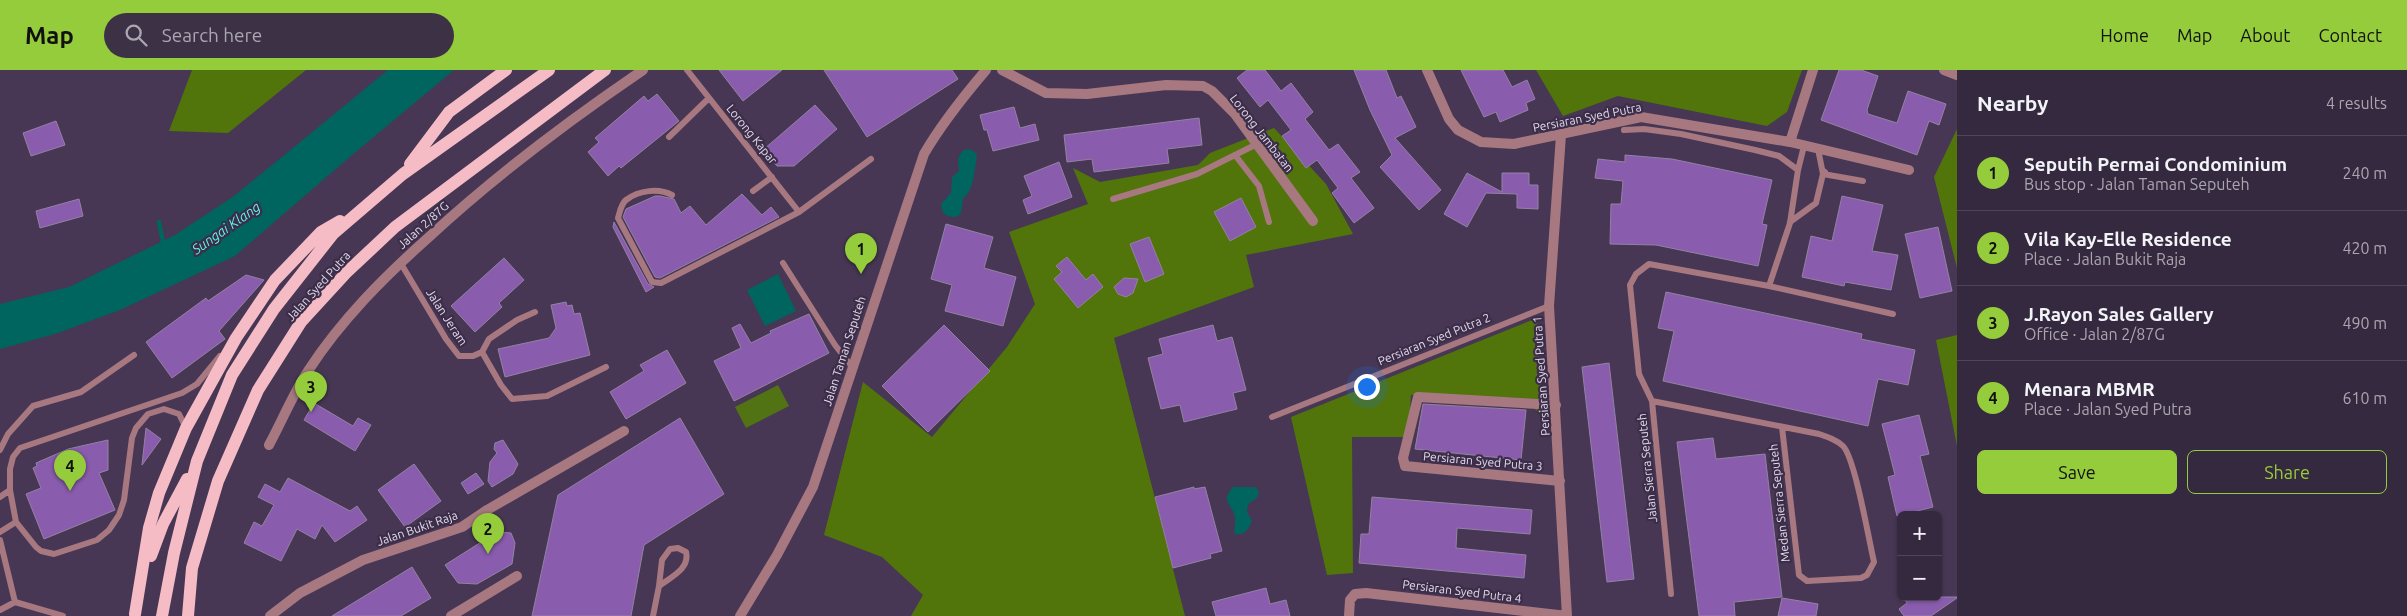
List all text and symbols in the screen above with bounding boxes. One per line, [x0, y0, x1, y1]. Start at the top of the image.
search box [104, 13, 454, 58]
icon: search [122, 21, 150, 49]
text: Map [25, 22, 74, 49]
text: Search here [162, 24, 262, 46]
text: Home [2100, 25, 2149, 45]
text: Map [2177, 25, 2212, 45]
text: About [2240, 25, 2290, 45]
text: Contact [2318, 25, 2382, 45]
text: Nearby [1977, 91, 2048, 115]
street label: Lorong Jambatan [1228, 92, 1296, 174]
text: 4 results [2326, 94, 2387, 112]
street label: Persiaran Syed Putra [1532, 100, 1642, 134]
street label: Lorong Kapar [724, 102, 780, 167]
text: Seputih Permai Condominium [2024, 153, 2287, 175]
text: 1 [1988, 164, 1998, 182]
text: 240 m [2342, 164, 2387, 182]
text: Bus stop · Jalan Taman Seputeh [2024, 175, 2250, 193]
water label: Sungai Klang [188, 198, 264, 258]
street label: Jalan 2/87G [395, 199, 451, 251]
text: Vila Kay-Elle Residence [2024, 228, 2232, 250]
pin: 1 [845, 233, 877, 274]
text: 2 [1988, 239, 1998, 257]
text: 420 m [2342, 239, 2387, 257]
street label: Jalan Syed Putra [283, 249, 353, 323]
text: Place · Jalan Bukit Raja [2024, 250, 2186, 268]
street label: Jalan Jeram [424, 286, 470, 348]
street label: Jalan Taman Seputeh [820, 295, 868, 407]
text: J.Rayon Sales Gallery [2024, 303, 2214, 325]
street label: Persiaran Syed Putra 2 [1376, 311, 1492, 367]
text: 3 [1988, 314, 1998, 332]
text: 490 m [2342, 314, 2387, 332]
street label: Persiaran Syed Putra 1 [1530, 316, 1552, 436]
text: Office · Jalan 2/87G [2024, 325, 2165, 343]
pin: 3 [295, 371, 327, 412]
your location [1354, 374, 1380, 400]
text: Menara MBMR [2024, 378, 2155, 400]
text: 4 [1988, 389, 1998, 407]
text: 610 m [2342, 389, 2387, 407]
text: Place · Jalan Syed Putra [2024, 400, 2192, 418]
street label: Jalan Sierra Seputeh [1635, 413, 1659, 523]
street label: Medan Sierra Seputeh [1766, 443, 1792, 563]
street label: Persiaran Syed Putra 3 [1423, 449, 1543, 473]
pin: 4 [54, 450, 86, 491]
button: Save [1977, 450, 2177, 494]
button: Share [2187, 450, 2387, 494]
street label: Jalan Bukit Raja [375, 508, 459, 548]
map controls [1897, 511, 1942, 601]
button: + [1897, 511, 1942, 556]
pin: 2 [472, 513, 504, 554]
button: − [1897, 556, 1942, 601]
street label: Persiaran Syed Putra 4 [1402, 577, 1523, 605]

